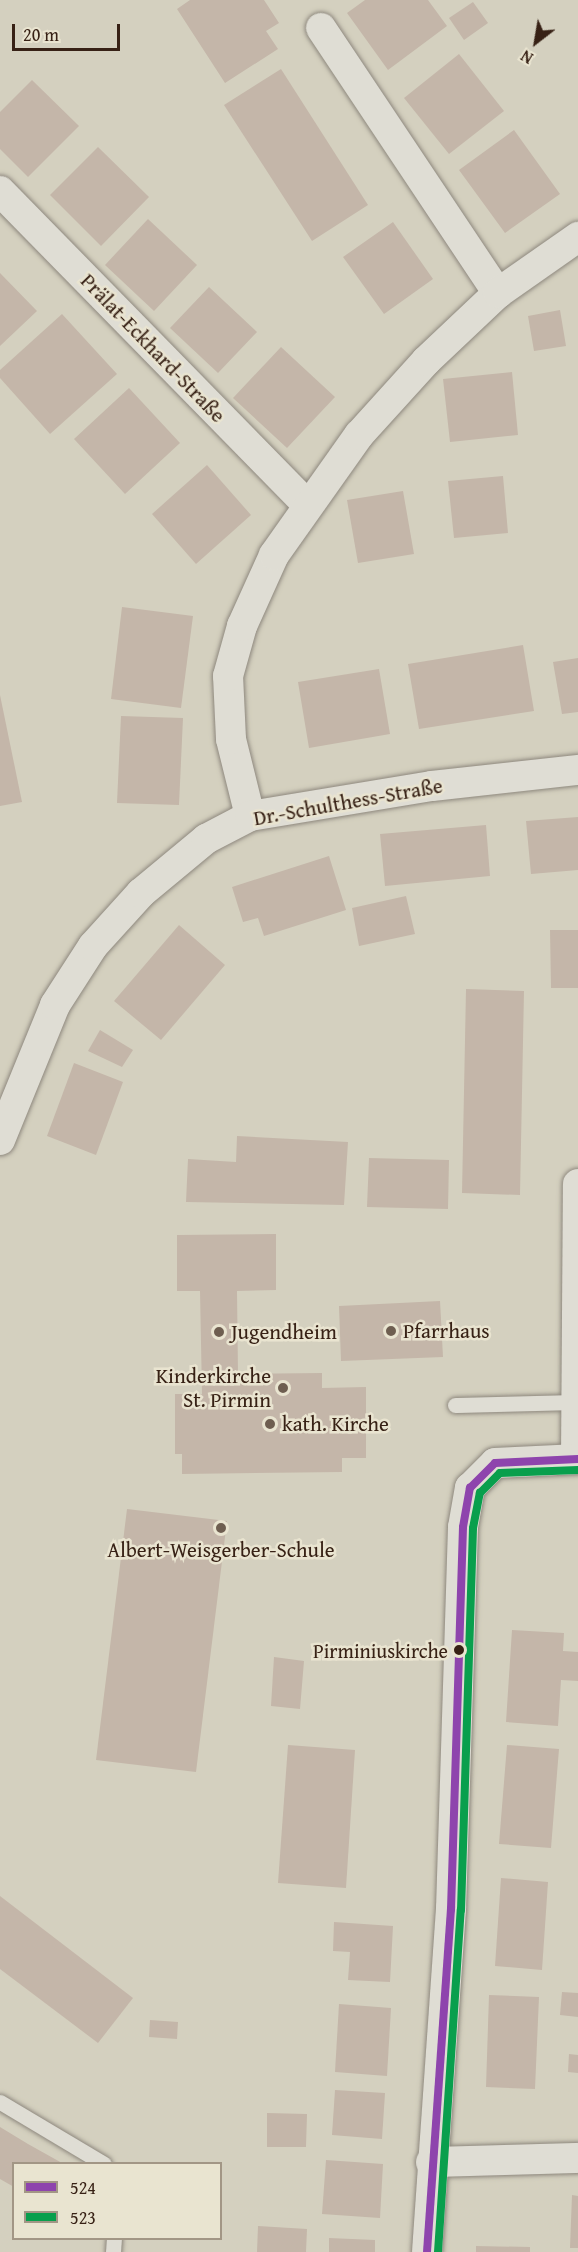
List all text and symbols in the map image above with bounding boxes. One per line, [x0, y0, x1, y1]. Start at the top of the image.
scale bar [15, 12, 123, 50]
north arrow [506, 12, 566, 72]
text: 20 m [23, 21, 59, 48]
text: N [516, 44, 538, 70]
street label: Prälat-Eckhard-Straße [75, 268, 231, 428]
street label: Dr.-Schulthess-Straße [251, 773, 445, 831]
place label: Pfarrhaus [403, 1318, 490, 1344]
place label: Jugendheim [231, 1319, 337, 1345]
marker: Pfarrhaus [384, 1324, 398, 1338]
marker: Jugendheim [212, 1325, 226, 1339]
place label: Kinderkirche St. Pirmin [156, 1363, 271, 1413]
marker: Kinderkirche St. Pirmin [276, 1381, 290, 1395]
place label: kath. Kirche [282, 1411, 389, 1437]
marker: kath. Kirche [263, 1417, 277, 1431]
marker: Albert-Weisgerber-Schule [214, 1521, 228, 1535]
place label: Albert-Weisgerber-Schule [107, 1537, 335, 1563]
place label: Pirminiuskirche [313, 1638, 448, 1662]
marker: Pirminiuskirche [453, 1644, 465, 1656]
legend [12, 2162, 222, 2240]
text: 524 [70, 2174, 96, 2201]
text: 523 [70, 2204, 96, 2231]

